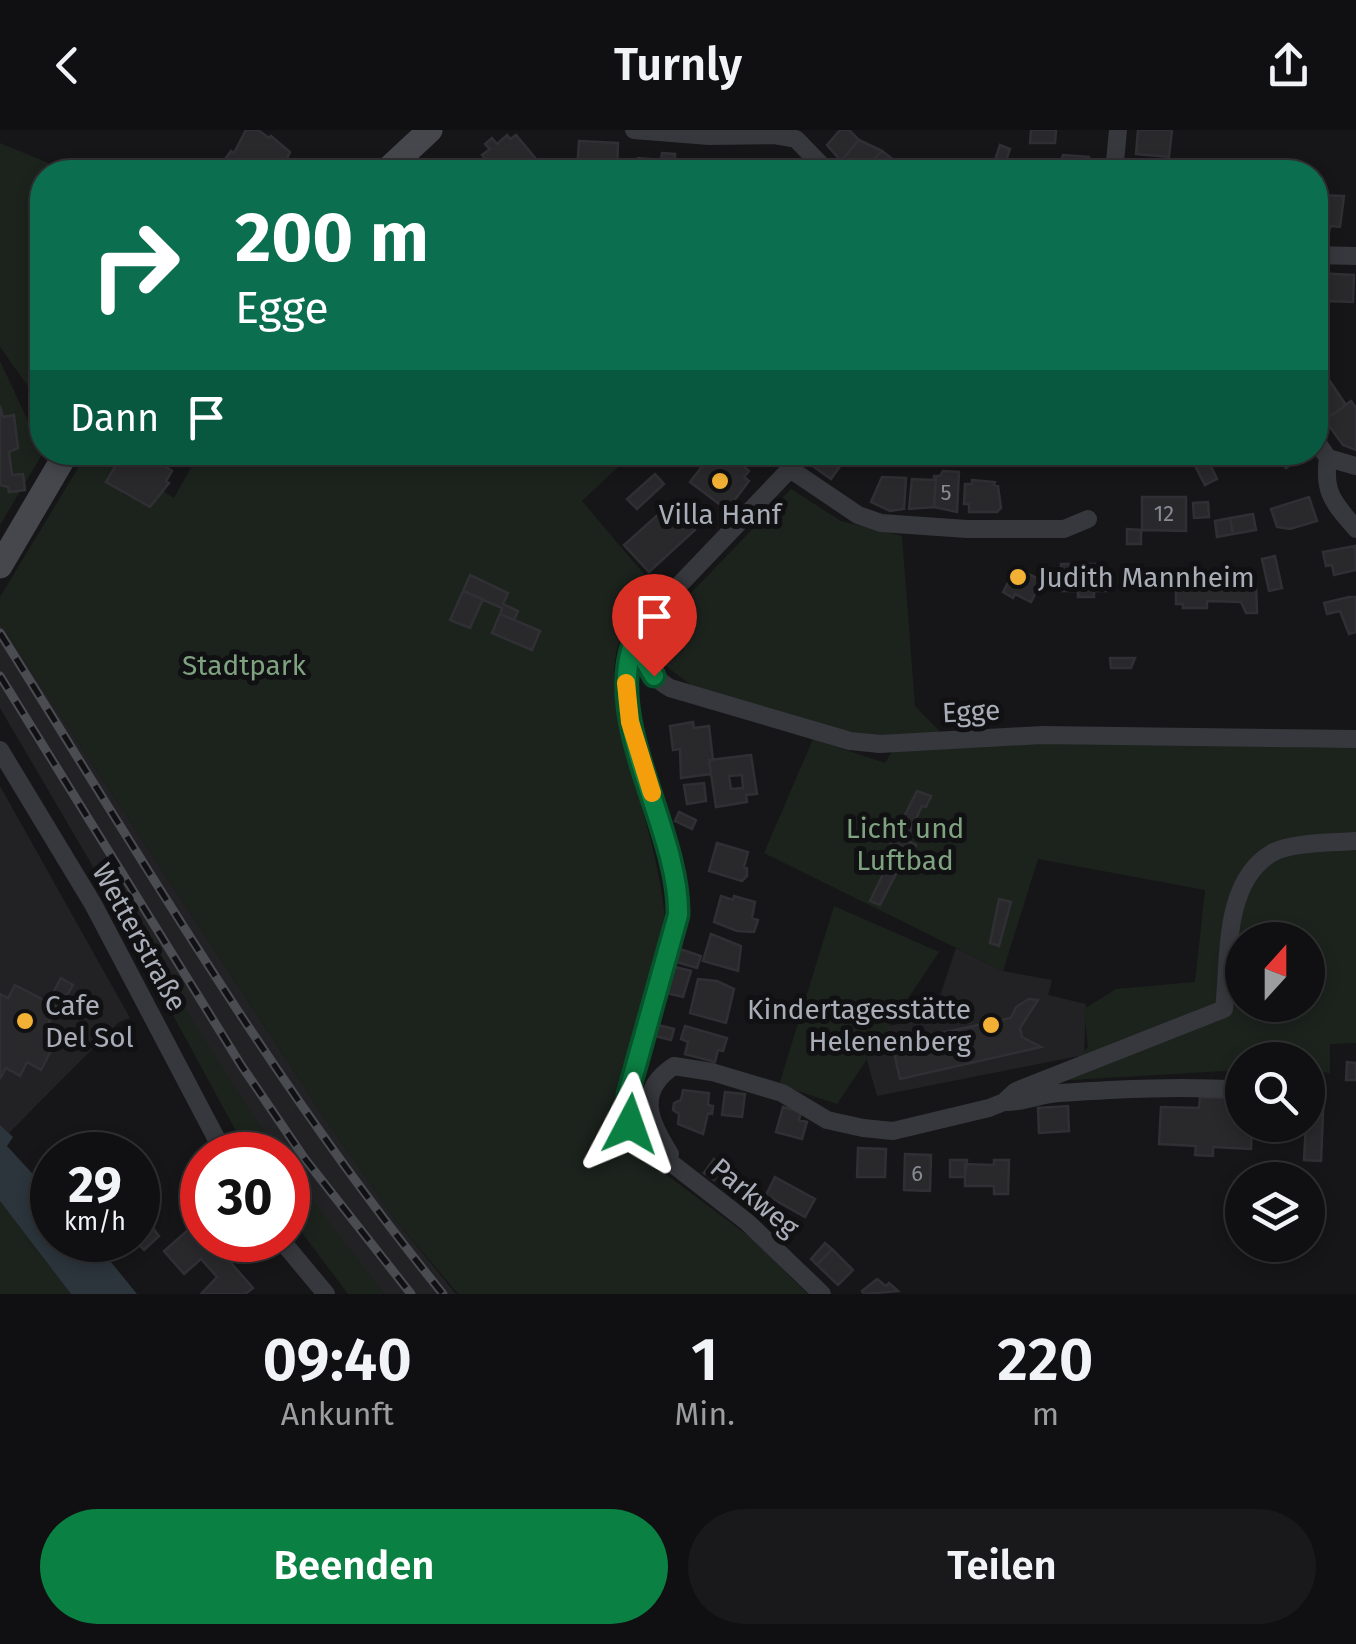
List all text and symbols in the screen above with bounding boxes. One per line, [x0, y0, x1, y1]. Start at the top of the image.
icon: back [40, 38, 95, 93]
text: Turnly [614, 38, 742, 92]
icon: share [1261, 38, 1316, 93]
text: 200 m [235, 196, 429, 280]
icon: right [70, 200, 200, 330]
text: Egge [235, 281, 329, 335]
icon: arrive [179, 390, 234, 445]
text: Dann [70, 395, 159, 441]
marker: Villa Hanf [709, 470, 731, 492]
house number: 5 [940, 479, 952, 506]
place label: Villa Hanf [659, 498, 784, 531]
house number: 12 [1154, 500, 1174, 527]
place label: Judith Mannheim [1038, 561, 1255, 594]
marker: Judith Mannheim [1007, 566, 1029, 588]
pin [612, 574, 697, 677]
icon: arrive [627, 589, 682, 644]
park label: Stadtpark [182, 649, 307, 682]
street label: Egge [941, 693, 1001, 730]
park label: Licht und Luftbad [846, 812, 964, 877]
street label: Wetterstraße [85, 858, 194, 1017]
north arrow [1225, 922, 1325, 1022]
map controls [1225, 922, 1325, 1262]
place label: Cafe Del Sol [45, 989, 134, 1054]
place label: Kindertagesstätte Helenenberg [747, 993, 971, 1058]
marker: Cafe Del Sol [14, 1010, 36, 1032]
marker: Kindertagesstätte Helenenberg [980, 1014, 1002, 1036]
button: search [1225, 1042, 1325, 1142]
position arrow [578, 1072, 682, 1176]
speed limit sign: 30 [180, 1132, 310, 1262]
street label: Parkweg [704, 1151, 806, 1244]
text: 29 [68, 1155, 122, 1215]
house number: 6 [911, 1160, 923, 1187]
button: layers [1225, 1162, 1325, 1262]
text: km/h [64, 1207, 126, 1237]
text: 09:40 [262, 1324, 412, 1396]
text: 1 [691, 1324, 718, 1396]
text: 220 [997, 1324, 1093, 1396]
text: Ankunft [281, 1395, 394, 1433]
text: Min. [674, 1395, 735, 1433]
text: m [1032, 1395, 1059, 1433]
button: Beenden [40, 1509, 668, 1624]
button: Teilen [688, 1509, 1316, 1624]

